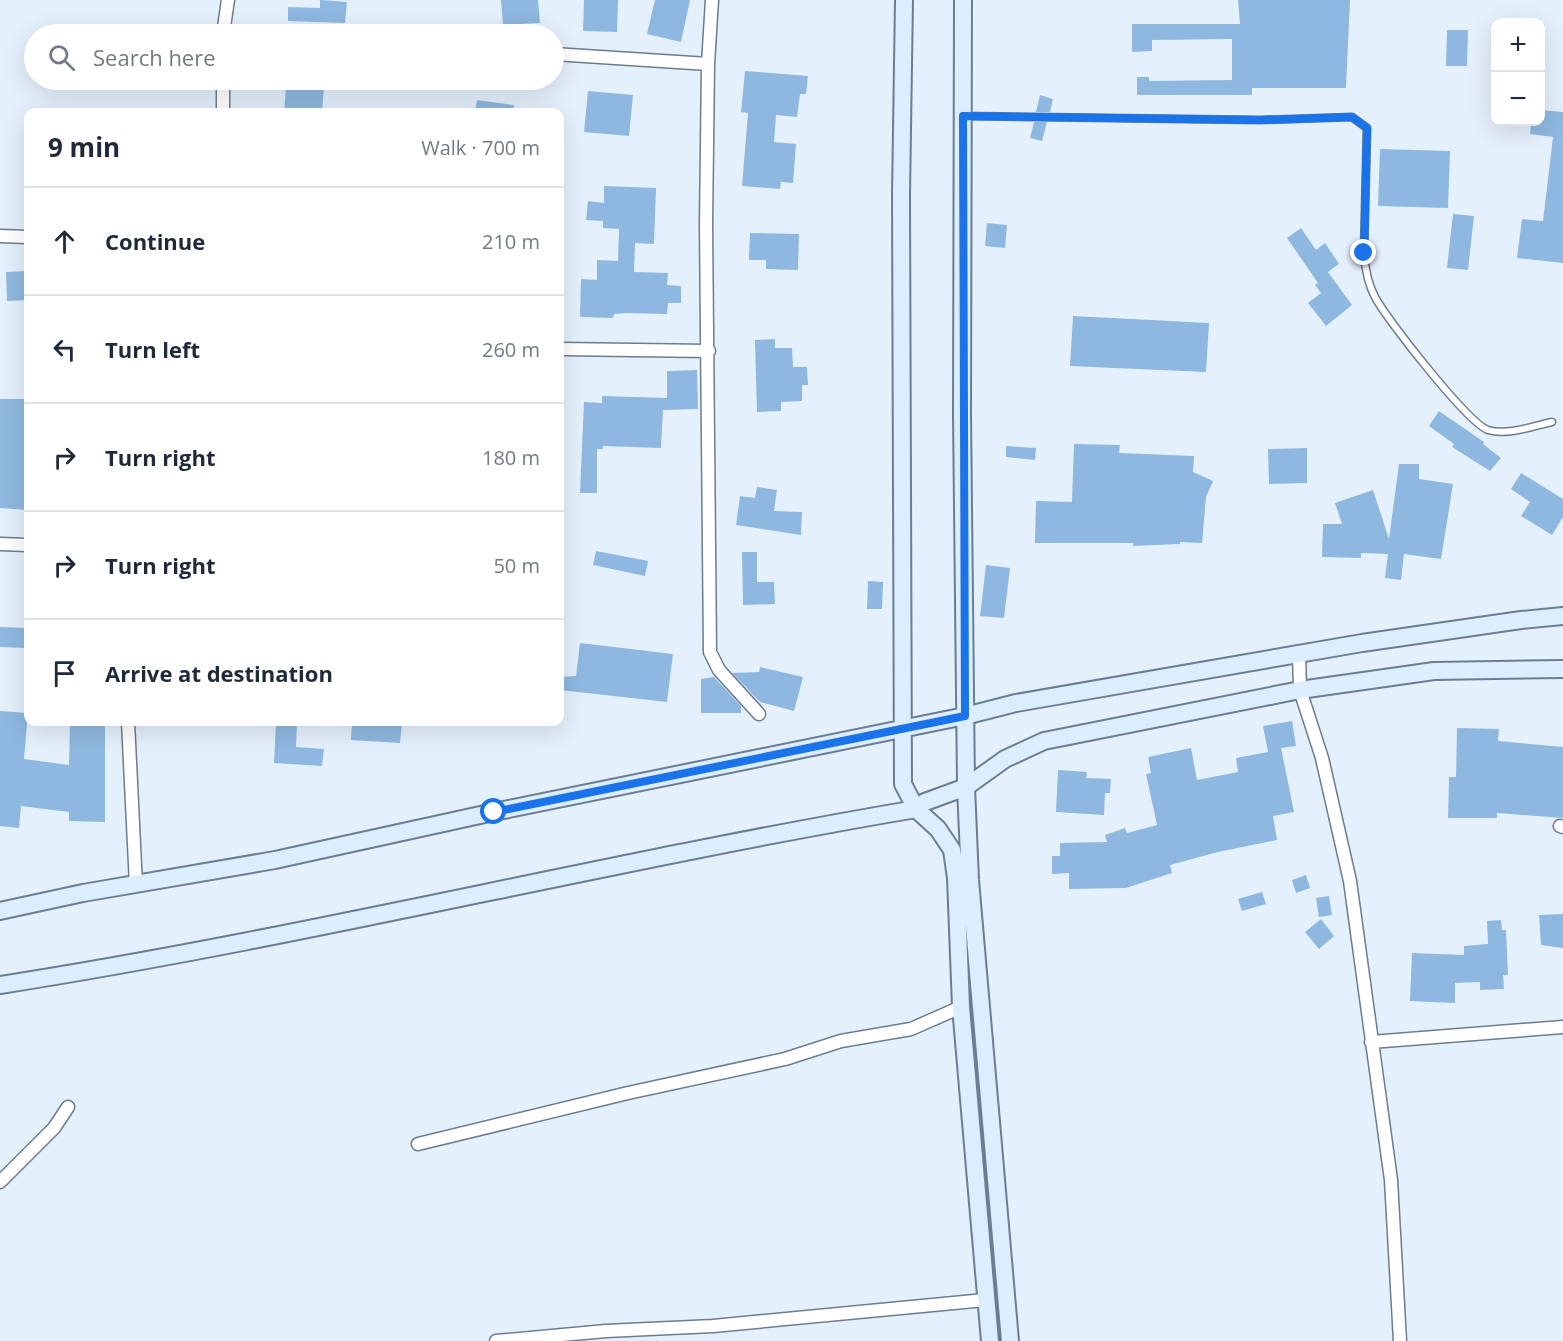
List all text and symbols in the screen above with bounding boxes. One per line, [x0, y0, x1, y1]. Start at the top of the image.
map controls [1491, 18, 1545, 126]
button: + [1491, 18, 1545, 72]
search box [24, 24, 564, 90]
icon: search [45, 41, 78, 74]
text: Search here [93, 42, 216, 72]
button: − [1491, 72, 1545, 126]
text: 9 min [48, 129, 120, 165]
text: Walk · 700 m [421, 134, 540, 161]
icon: ahead [48, 225, 81, 258]
text: Continue [105, 226, 205, 256]
text: 210 m [482, 228, 540, 255]
route end [1350, 239, 1376, 265]
icon: left [48, 333, 81, 366]
text: Turn left [105, 334, 200, 364]
text: 260 m [482, 336, 540, 363]
icon: right [48, 441, 81, 474]
text: Turn right [105, 442, 216, 472]
text: 180 m [482, 444, 540, 471]
icon: right [48, 549, 81, 582]
text: Turn right [105, 550, 216, 580]
text: 50 m [493, 552, 540, 579]
icon: arrive [48, 657, 81, 690]
text: Arrive at destination [105, 658, 333, 688]
route start [480, 798, 506, 824]

